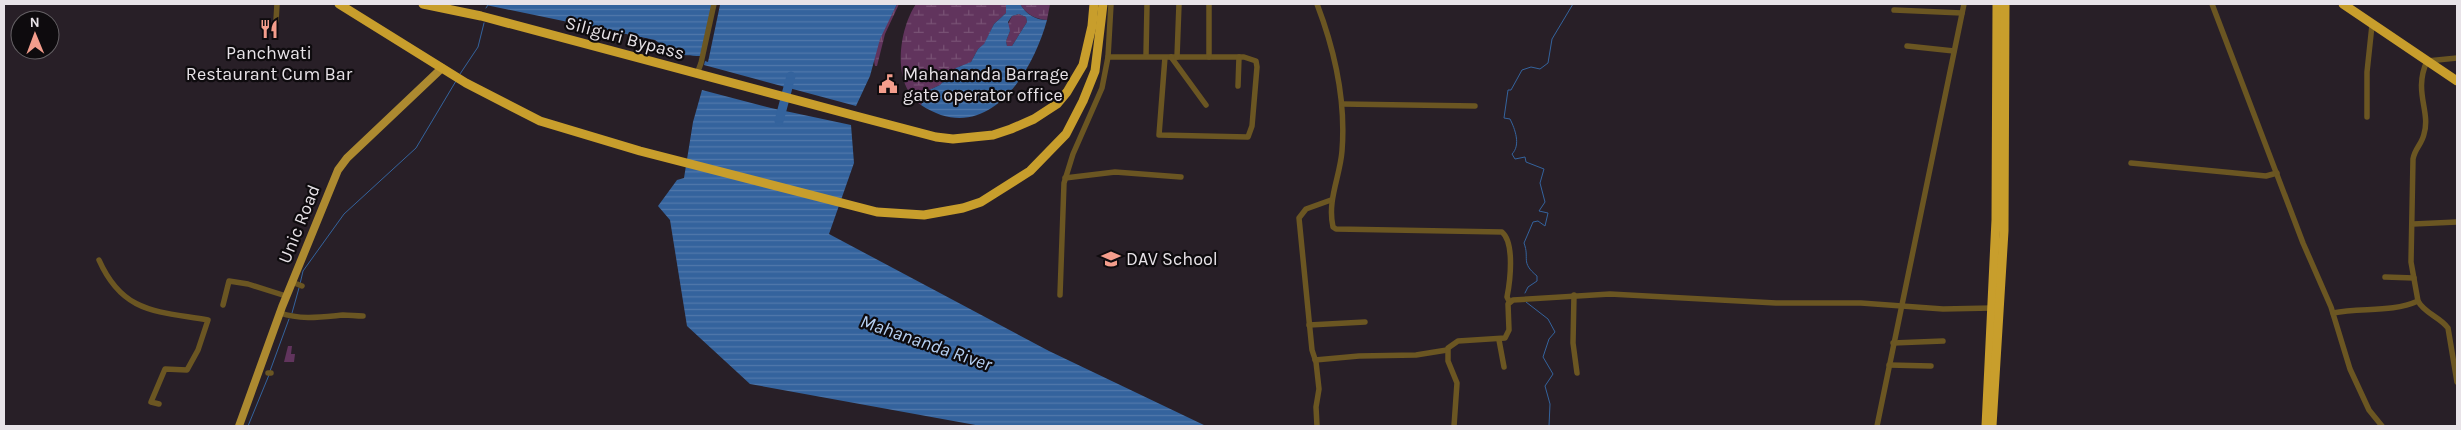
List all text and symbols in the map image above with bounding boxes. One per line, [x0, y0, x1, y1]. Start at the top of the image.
north arrow [10, 10, 60, 60]
street label: Siliguri Bypass [563, 11, 687, 65]
text: N [30, 14, 40, 31]
restaurant icon: Panchwati Restaurant Cum Bar [258, 18, 280, 40]
place label: Panchwati Restaurant Cum Bar [186, 42, 353, 85]
place label: Mahananda Barrage gate operator office [903, 63, 1069, 106]
public building icon: Mahananda Barrage gate operator office [877, 73, 899, 95]
street label: Unic Road [273, 181, 325, 267]
school or university icon: DAV School [1100, 248, 1122, 270]
place label: DAV School [1126, 248, 1218, 270]
water label: Mahananda River [857, 310, 996, 376]

